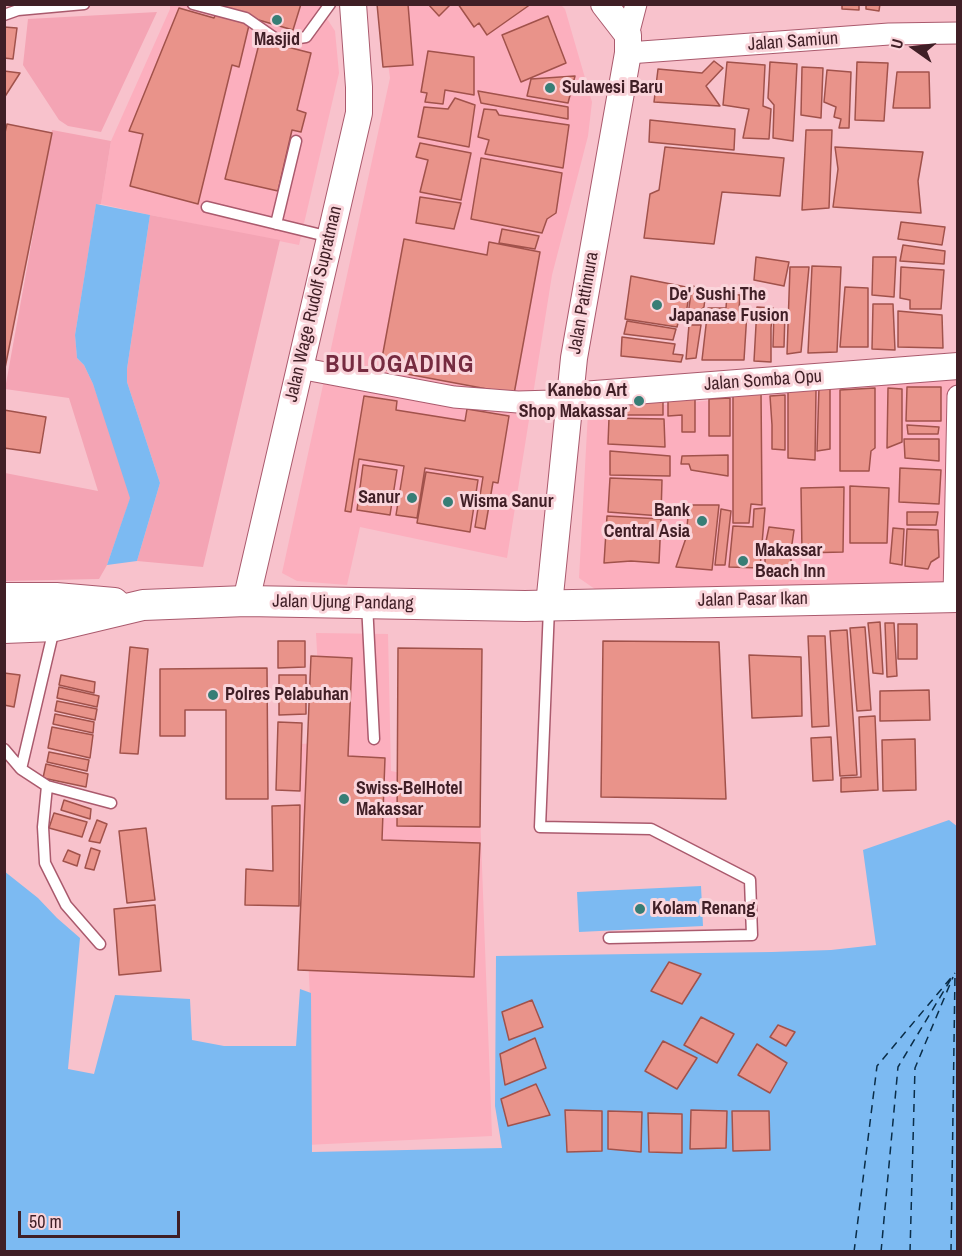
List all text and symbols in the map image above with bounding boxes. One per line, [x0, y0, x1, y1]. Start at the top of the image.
marker: Masjid [270, 13, 284, 27]
north arrow [884, 18, 944, 78]
street label: Jalan Samiun [747, 28, 839, 56]
place label: Masjid [254, 29, 300, 51]
text: U [885, 36, 908, 51]
place label: Sulawesi Baru [562, 77, 663, 99]
marker: Sulawesi Baru [543, 81, 557, 95]
street label: Jalan Wage Rudolf Supratman [281, 204, 347, 404]
street label: Jalan Pattimura [564, 250, 604, 356]
place label: De' Sushi The Japanase Fusion [669, 284, 789, 326]
marker: De' Sushi The Japanase Fusion [650, 298, 664, 312]
district label: BULOGADING [325, 352, 475, 380]
street label: Jalan Somba Opu [703, 366, 823, 396]
place label: Kanebo Art Shop Makassar [519, 380, 627, 422]
marker: Kanebo Art Shop Makassar [632, 394, 646, 408]
place label: Sanur [358, 487, 400, 509]
marker: Sanur [405, 491, 419, 505]
place label: Wisma Sanur [460, 491, 553, 513]
marker: Wisma Sanur [441, 495, 455, 509]
place label: Bank Central Asia [604, 500, 690, 542]
marker: Bank Central Asia [695, 514, 709, 528]
place label: Makassar Beach Inn [755, 540, 826, 582]
marker: Makassar Beach Inn [736, 554, 750, 568]
street label: Jalan Pasar Ikan [698, 588, 808, 612]
street label: Jalan Ujung Pandang [272, 591, 414, 615]
place label: Polres Pelabuhan [225, 684, 349, 706]
marker: Polres Pelabuhan [206, 688, 220, 702]
place label: Swiss-BelHotel Makassar [356, 778, 463, 820]
marker: Swiss-BelHotel Makassar [337, 792, 351, 806]
place label: Kolam Renang [652, 898, 755, 920]
marker: Kolam Renang [633, 902, 647, 916]
scale bar [21, 1199, 183, 1237]
text: 50 m [29, 1209, 62, 1234]

